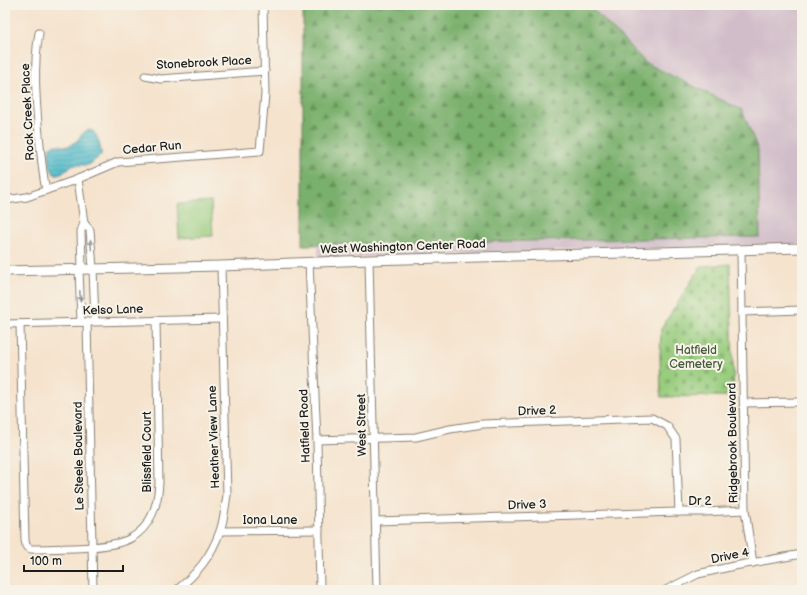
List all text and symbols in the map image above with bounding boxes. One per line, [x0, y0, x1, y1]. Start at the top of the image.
street label: Stonebrook Place [156, 53, 252, 73]
street label: Rock Creek Place [18, 63, 38, 161]
street label: Cedar Run [122, 138, 182, 158]
street label: West Washington Center Road [320, 237, 486, 257]
one-way arrow [88, 239, 95, 251]
one-way arrow [76, 290, 83, 302]
street label: Kelso Lane [82, 301, 144, 319]
park label: Hatfield Cemetery [669, 343, 723, 372]
street label: Ridgebrook Boulevard [724, 383, 742, 503]
street label: Heather View Lane [205, 385, 223, 489]
street label: Hatfield Road [296, 389, 314, 463]
street label: West Street [354, 393, 370, 457]
street label: Le Steele Boulevard [71, 401, 87, 511]
street label: Drive 2 [517, 403, 557, 419]
street label: Blissfield Court [140, 411, 155, 493]
street label: Dr 2 [688, 494, 712, 509]
street label: Drive 3 [507, 497, 547, 513]
street label: Iona Lane [243, 513, 297, 528]
street label: Drive 4 [710, 545, 751, 567]
scale bar [24, 547, 123, 573]
text: 100 m [30, 554, 62, 569]

